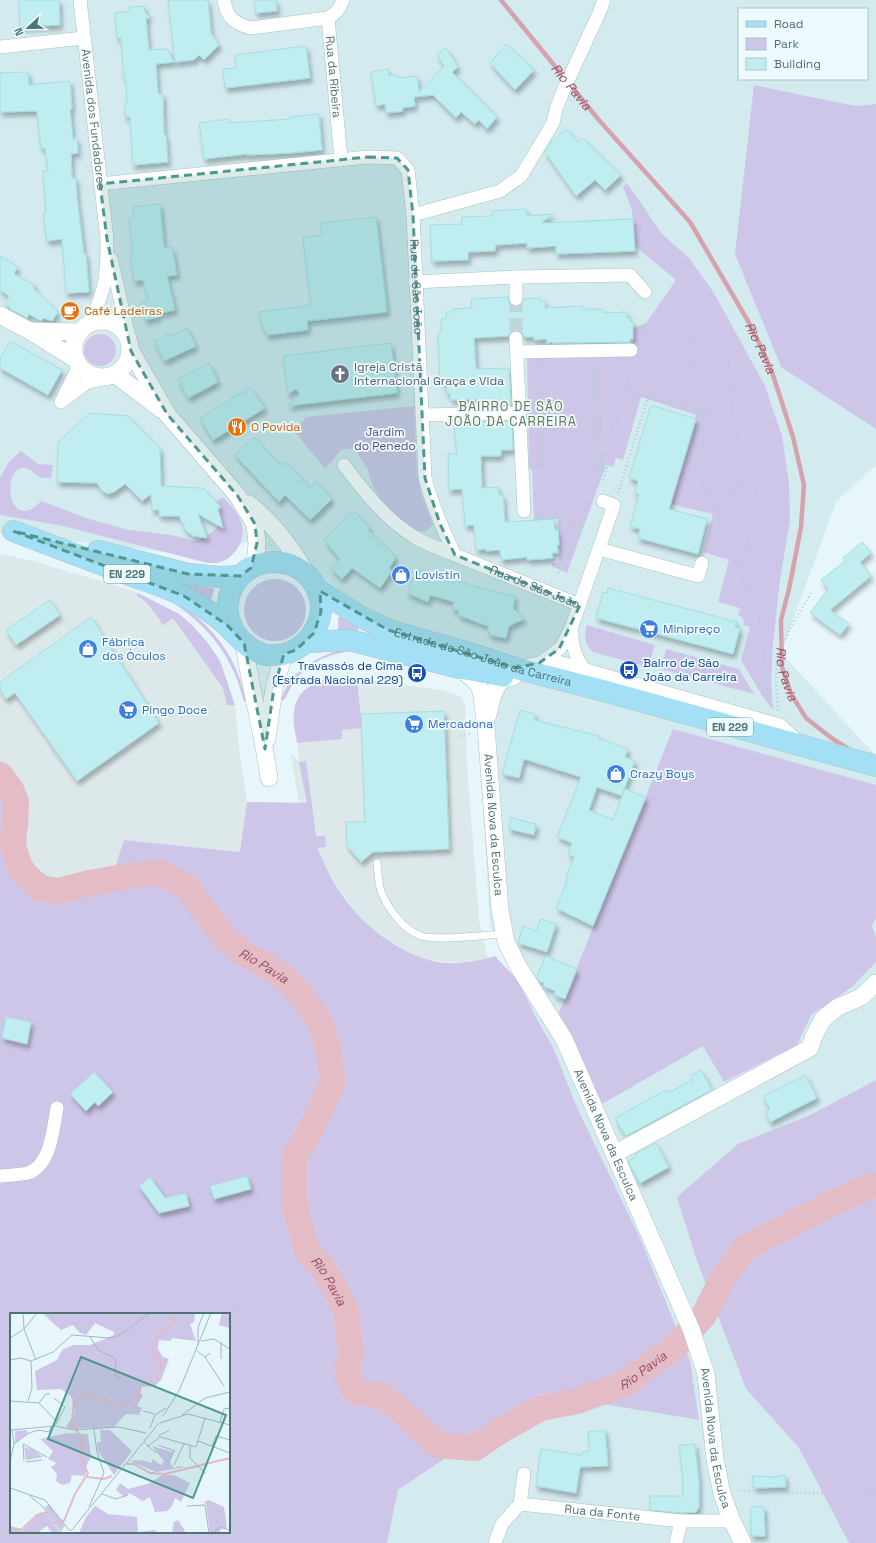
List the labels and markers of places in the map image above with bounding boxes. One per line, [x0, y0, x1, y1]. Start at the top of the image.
cafe icon: Café Ladeiras [59, 300, 81, 322]
place label: Café Ladeiras [84, 303, 162, 319]
place label: Igreja Cristã Internacional Graça e Vida [354, 359, 504, 389]
church icon: Igreja Cristã Internacional Graça e Vida [329, 363, 351, 385]
restaurant icon: O Povida [226, 416, 248, 438]
place label: O Povida [251, 419, 300, 435]
shop icon: Lovistin [390, 564, 412, 586]
place label: Lovistin [415, 567, 460, 583]
supermarket icon: Minipreço [638, 618, 660, 640]
place label: Minipreço [663, 621, 720, 637]
place label: Fábrica dos Óculos [102, 634, 166, 664]
shop icon: Fábrica dos Óculos [77, 638, 99, 660]
place label: Bairro de São João da Carreira [643, 655, 737, 685]
place label: Travassós de Cima (Estrada Nacional 229) [273, 658, 403, 688]
bus stop icon: Bairro de São João da Carreira [618, 659, 640, 681]
bus stop icon: Travassós de Cima (Estrada Nacional 229) [406, 662, 428, 684]
supermarket icon: Pingo Doce [117, 699, 139, 721]
place label: Pingo Doce [142, 702, 207, 718]
supermarket icon: Mercadona [403, 713, 425, 735]
place label: Mercadona [428, 716, 493, 732]
shop icon: Crazy Boys [605, 763, 627, 785]
place label: Crazy Boys [630, 766, 695, 782]

